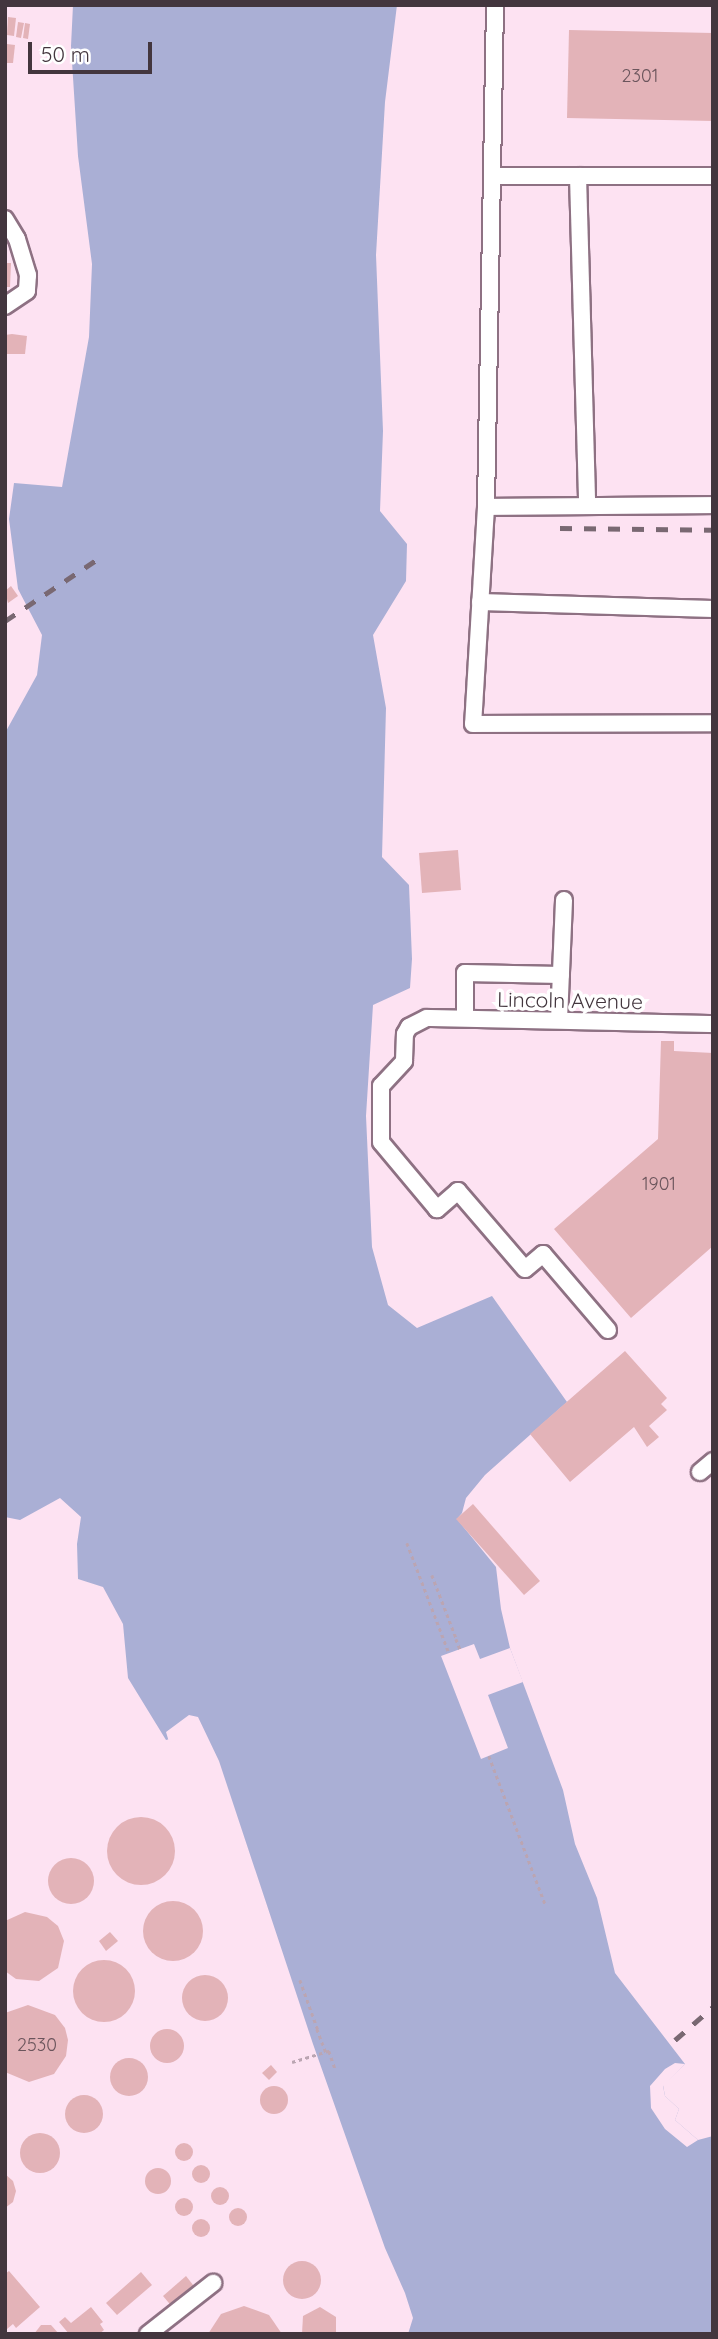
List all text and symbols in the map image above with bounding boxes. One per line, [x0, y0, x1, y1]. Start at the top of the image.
scale bar [32, 28, 156, 72]
text: 50 m [41, 41, 90, 67]
house number: 2301 [622, 65, 658, 87]
street label: Lincoln Avenue [497, 986, 643, 1014]
house number: 1901 [642, 1173, 676, 1195]
house number: 2530 [17, 2034, 57, 2056]

